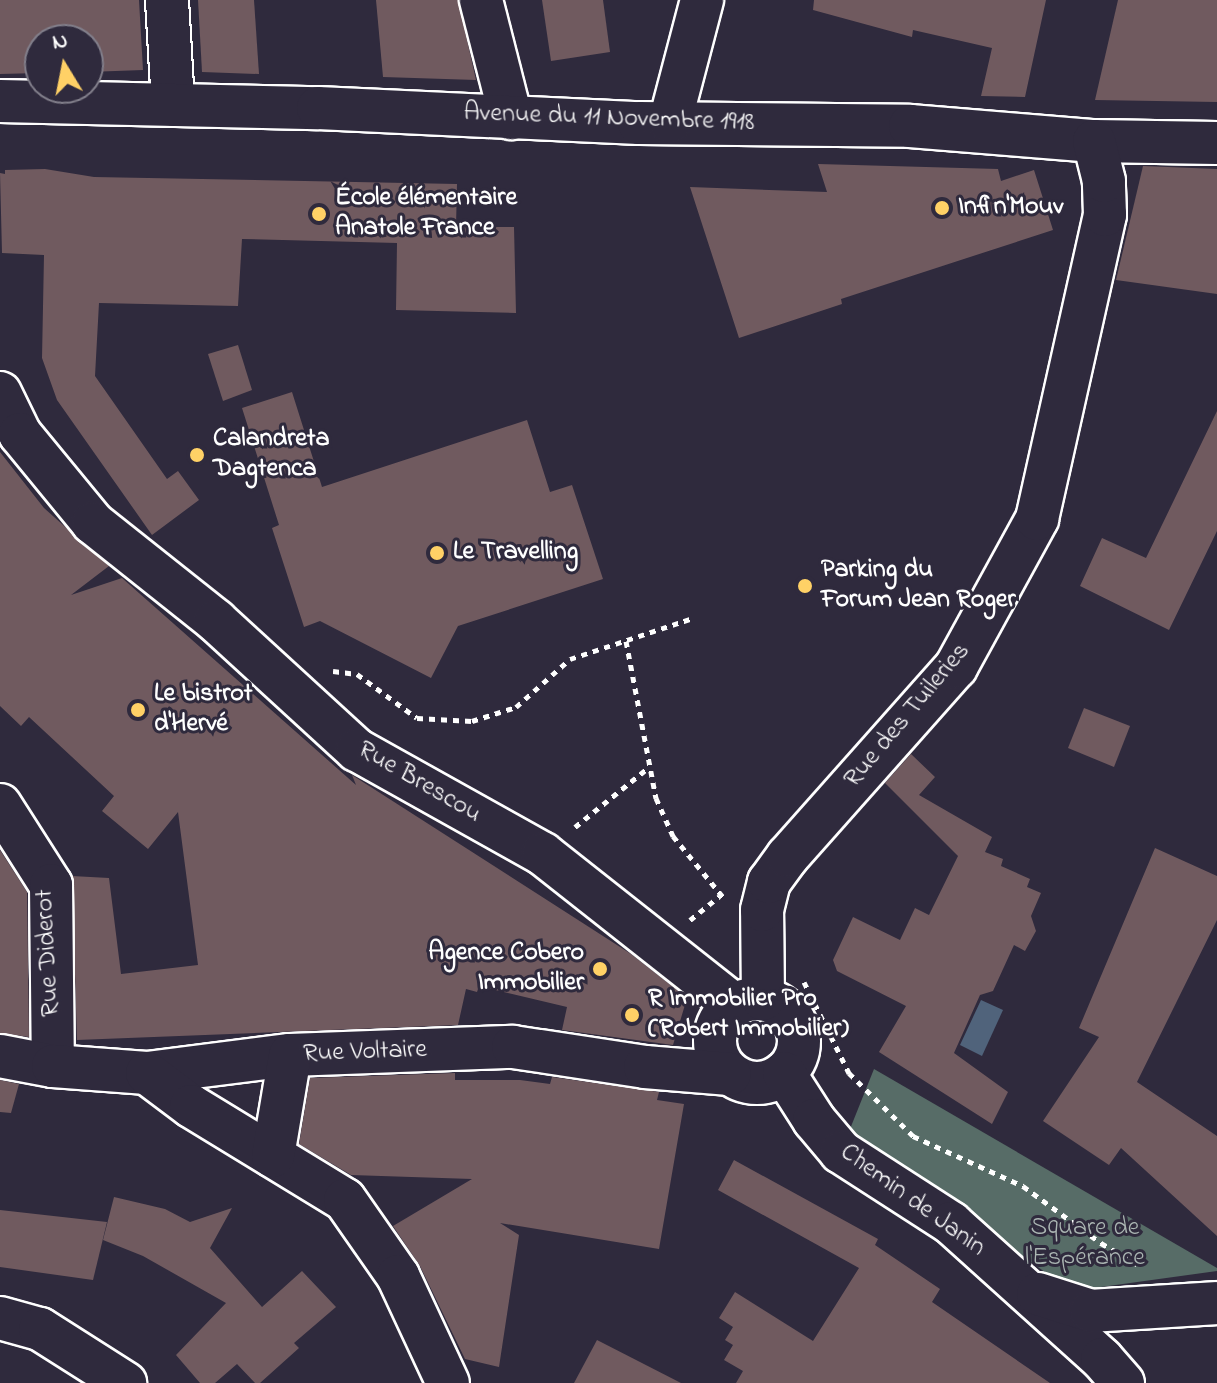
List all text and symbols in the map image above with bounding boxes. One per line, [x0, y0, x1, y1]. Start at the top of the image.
north arrow [24, 24, 104, 104]
text: N [50, 25, 70, 59]
street label: Avenue du 11 Novembre 1918 [463, 98, 755, 140]
place label: École élémentaire Anatole France [335, 183, 517, 244]
place label: Infin'Mouv [958, 192, 1063, 224]
marker: Infin'Mouv [933, 199, 951, 217]
marker: École élémentaire Anatole France [310, 205, 328, 223]
place label: Calandreta Dagtenca [213, 424, 330, 486]
marker: Calandreta Dagtenca [188, 446, 206, 464]
place label: Le Travelling [453, 537, 578, 569]
marker: Le Travelling [428, 544, 446, 562]
place label: Parking du Forum Jean Roger [821, 555, 1016, 616]
marker: Parking du Forum Jean Roger [796, 577, 814, 595]
street label: Rue des Tuileries [838, 637, 978, 795]
place label: Le bistrot d'Hervé [154, 679, 252, 740]
marker: Le bistrot d'Hervé [129, 701, 147, 719]
street label: Rue Brescou [352, 735, 486, 831]
street label: Rue Diderot [30, 888, 68, 1018]
place label: Agence Cobero Immobilier [428, 938, 584, 1000]
marker: Agence Cobero Immobilier [591, 960, 609, 978]
place label: R Immobilier Pro (Robert Immobilier) [648, 984, 849, 1046]
marker: R Immobilier Pro (Robert Immobilier) [623, 1006, 641, 1024]
street label: Rue Voltaire [303, 1035, 427, 1071]
street label: Chemin de Janin [833, 1138, 991, 1264]
park label: Square de l'Espérance [1025, 1213, 1145, 1274]

